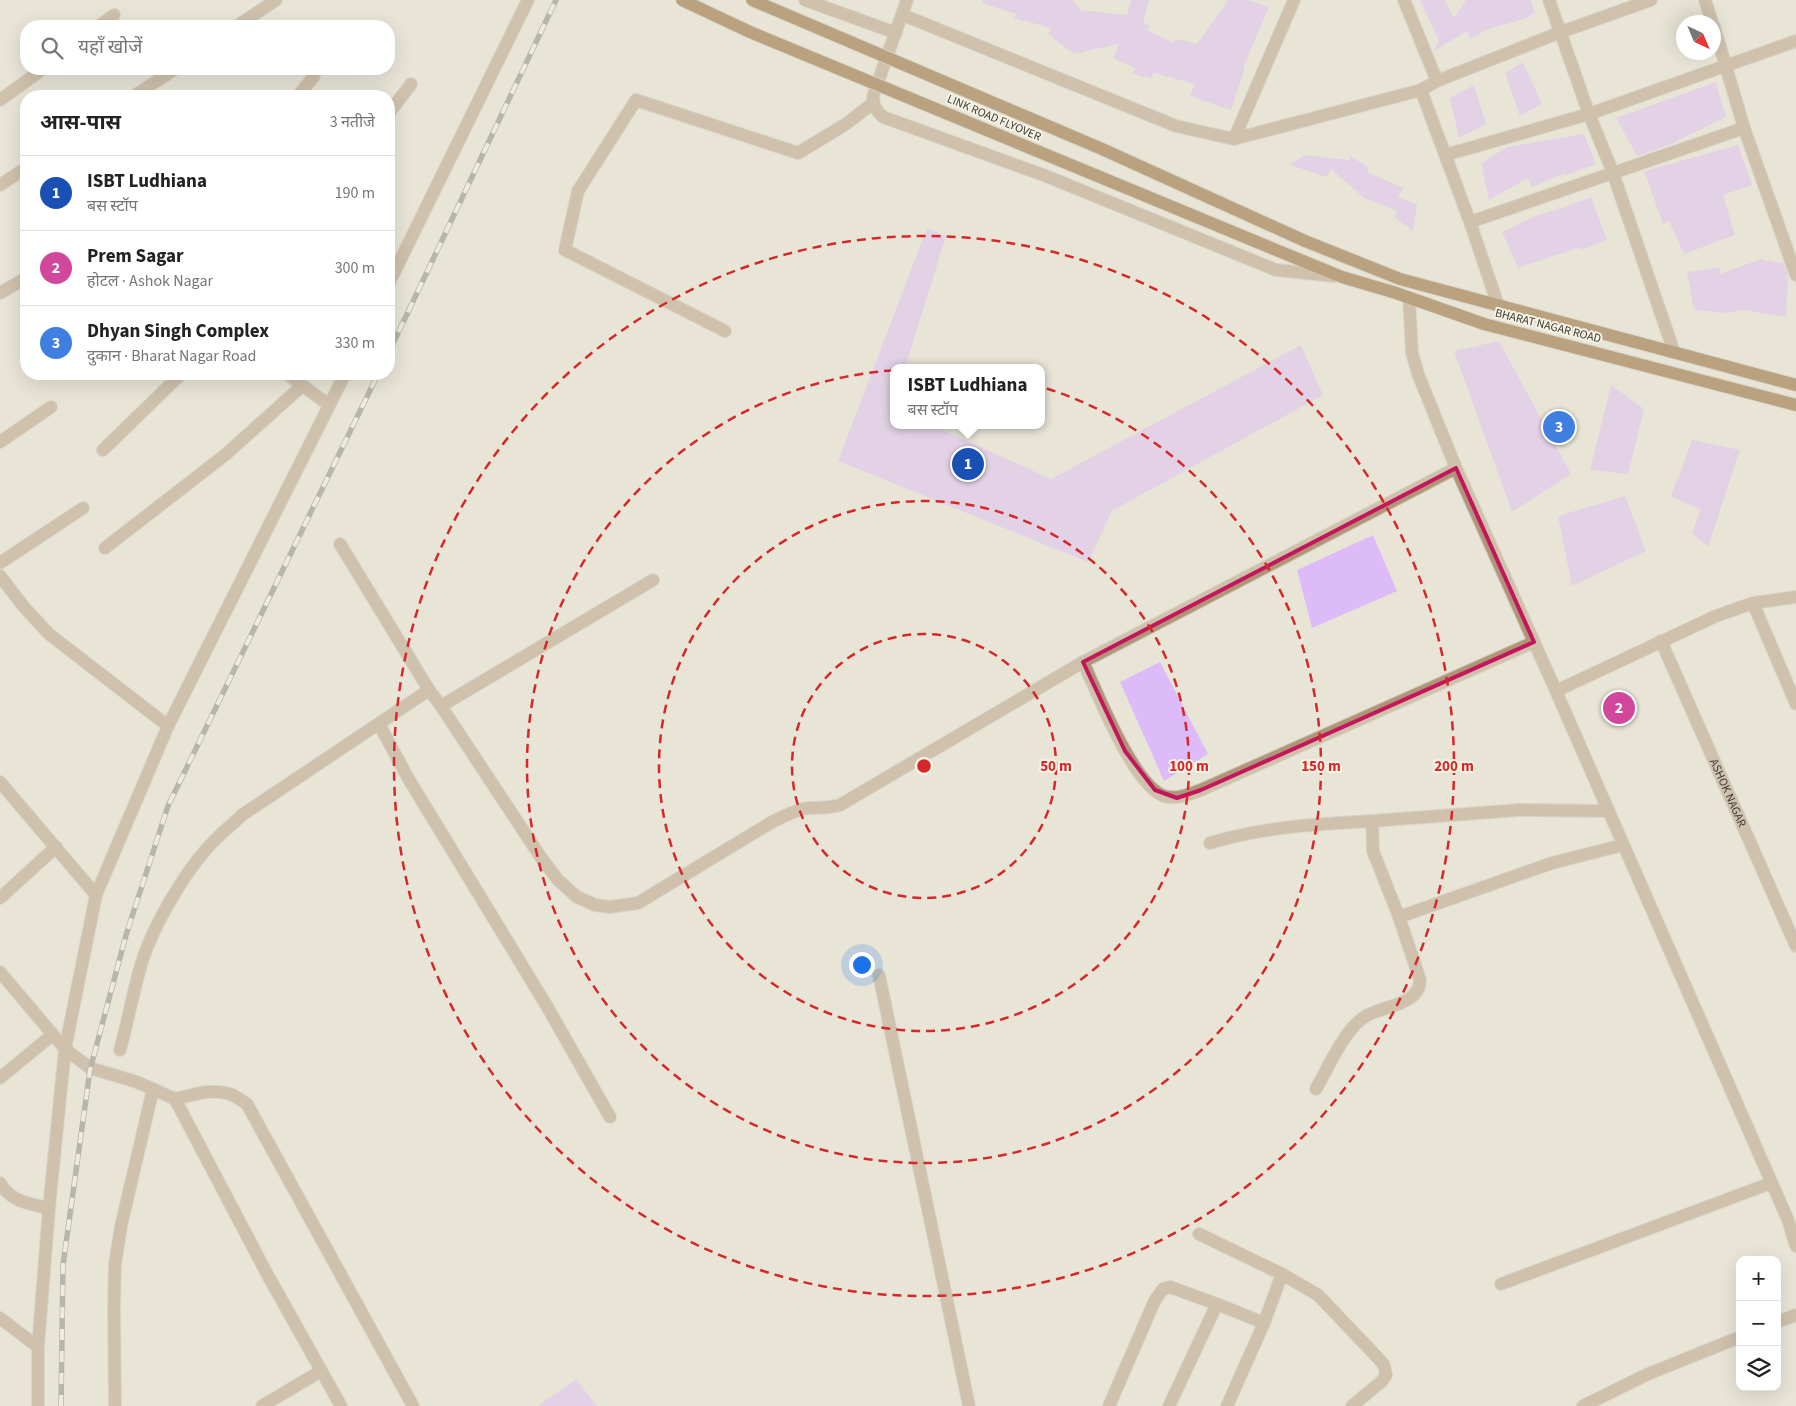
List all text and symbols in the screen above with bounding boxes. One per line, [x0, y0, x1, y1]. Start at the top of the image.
north arrow [1676, 15, 1721, 60]
search box [20, 20, 395, 75]
icon: search [38, 34, 66, 62]
text: यहाँ खोजें [78, 34, 142, 61]
street label: LINK ROAD FLYOVER [944, 91, 1044, 146]
text: आस-पास [40, 107, 121, 137]
text: 3 नतीजे [330, 111, 375, 133]
text: ISBT Ludhiana [87, 168, 207, 195]
text: 1 [52, 182, 60, 204]
text: 190 m [335, 182, 375, 204]
text: बस स्टॉप [87, 195, 138, 217]
text: Prem Sagar [87, 243, 184, 270]
text: 2 [52, 257, 60, 279]
text: 300 m [335, 257, 375, 279]
text: होटल · Ashok Nagar [87, 270, 213, 292]
street label: BHARAT NAGAR ROAD [1493, 305, 1603, 347]
text: Dhyan Singh Complex [87, 318, 269, 345]
text: 3 [52, 332, 60, 354]
text: 330 m [335, 332, 375, 354]
text: दुकान · Bharat Nagar Road [87, 345, 256, 367]
popup [890, 364, 1045, 429]
text: ISBT Ludhiana [908, 372, 1027, 399]
text: बस स्टॉप [908, 399, 958, 421]
pin: 3 [1543, 408, 1575, 446]
pin: 1 [952, 445, 984, 483]
pin: 2 [1603, 689, 1635, 727]
text: 50 m [1040, 756, 1072, 777]
text: 100 m [1169, 756, 1209, 777]
text: 150 m [1301, 756, 1341, 777]
text: 200 m [1434, 756, 1474, 777]
street label: ASHOK NAGAR [1706, 756, 1751, 830]
centre of rings [915, 757, 933, 775]
your location [849, 952, 875, 978]
map controls [1736, 1256, 1781, 1391]
button: + [1736, 1256, 1781, 1301]
button: − [1736, 1301, 1781, 1346]
button: layers [1736, 1346, 1781, 1391]

